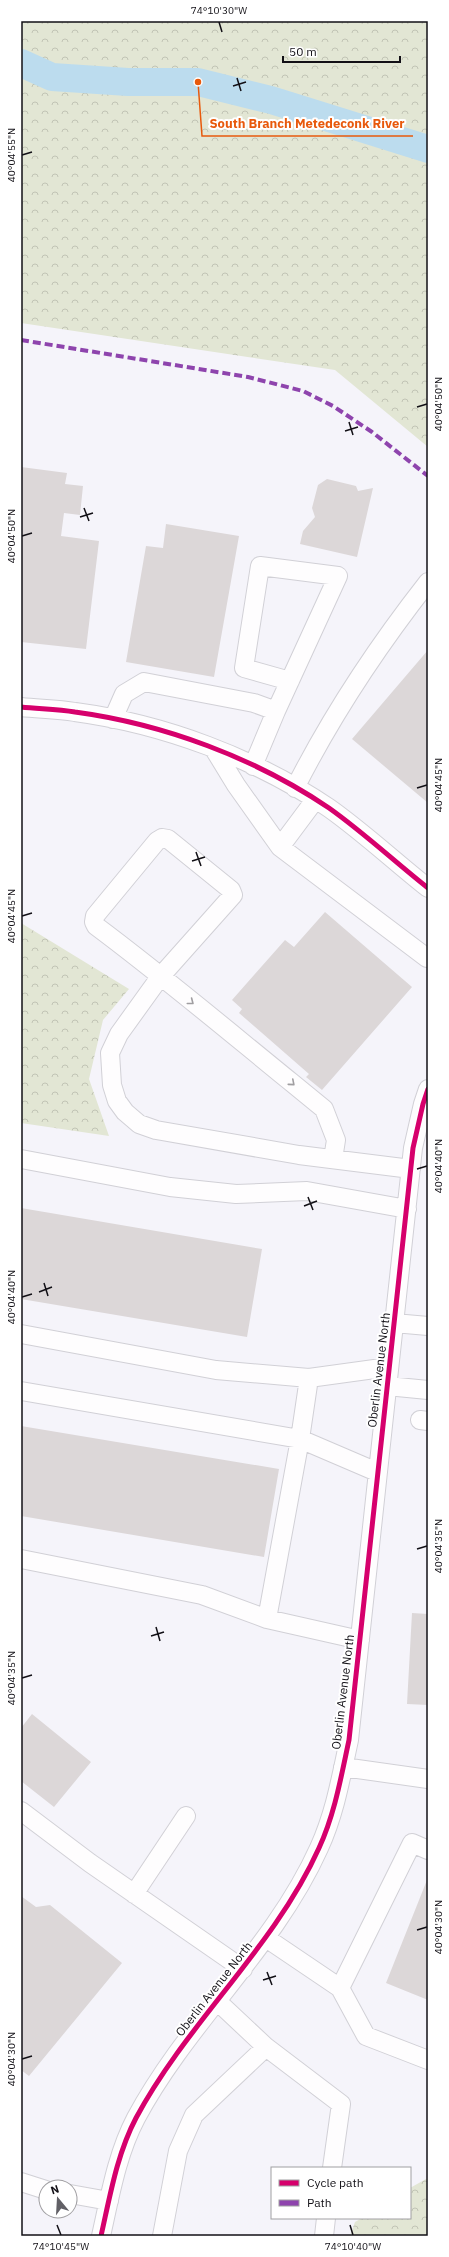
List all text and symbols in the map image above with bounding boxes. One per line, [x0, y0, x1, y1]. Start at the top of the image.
text: 74°10'30"W [191, 4, 247, 17]
scale bar [283, 38, 400, 64]
text: 50 m [289, 44, 317, 59]
callout: South Branch Metedeconk River [202, 111, 413, 136]
text: South Branch Metedeconk River [209, 115, 405, 132]
text: 40°04'55"N [5, 128, 18, 182]
text: 40°04'50"N [432, 377, 445, 431]
text: 40°04'50"N [5, 509, 18, 563]
text: 40°04'45"N [432, 758, 445, 812]
text: 40°04'45"N [5, 889, 18, 943]
one-way arrow [186, 997, 193, 1004]
one-way arrow [288, 1078, 295, 1085]
text: 40°04'40"N [432, 1139, 445, 1193]
text: 40°04'40"N [5, 1270, 18, 1324]
street label: Oberlin Avenue North [364, 1311, 393, 1428]
text: 40°04'35"N [432, 1519, 445, 1573]
street label: Oberlin Avenue North [328, 1633, 357, 1750]
text: 40°04'35"N [5, 1651, 18, 1705]
text: 40°04'30"N [432, 1900, 445, 1954]
street label: Oberlin Avenue North [172, 1938, 255, 2039]
text: 40°04'30"N [5, 2032, 18, 2086]
legend [271, 2167, 411, 2219]
text: Cycle path [307, 2175, 364, 2190]
north arrow [38, 2179, 78, 2219]
text: N [49, 2182, 61, 2197]
text: Path [307, 2195, 332, 2210]
text: 74°10'45"W [33, 2240, 89, 2253]
text: 74°10'40"W [325, 2240, 381, 2253]

